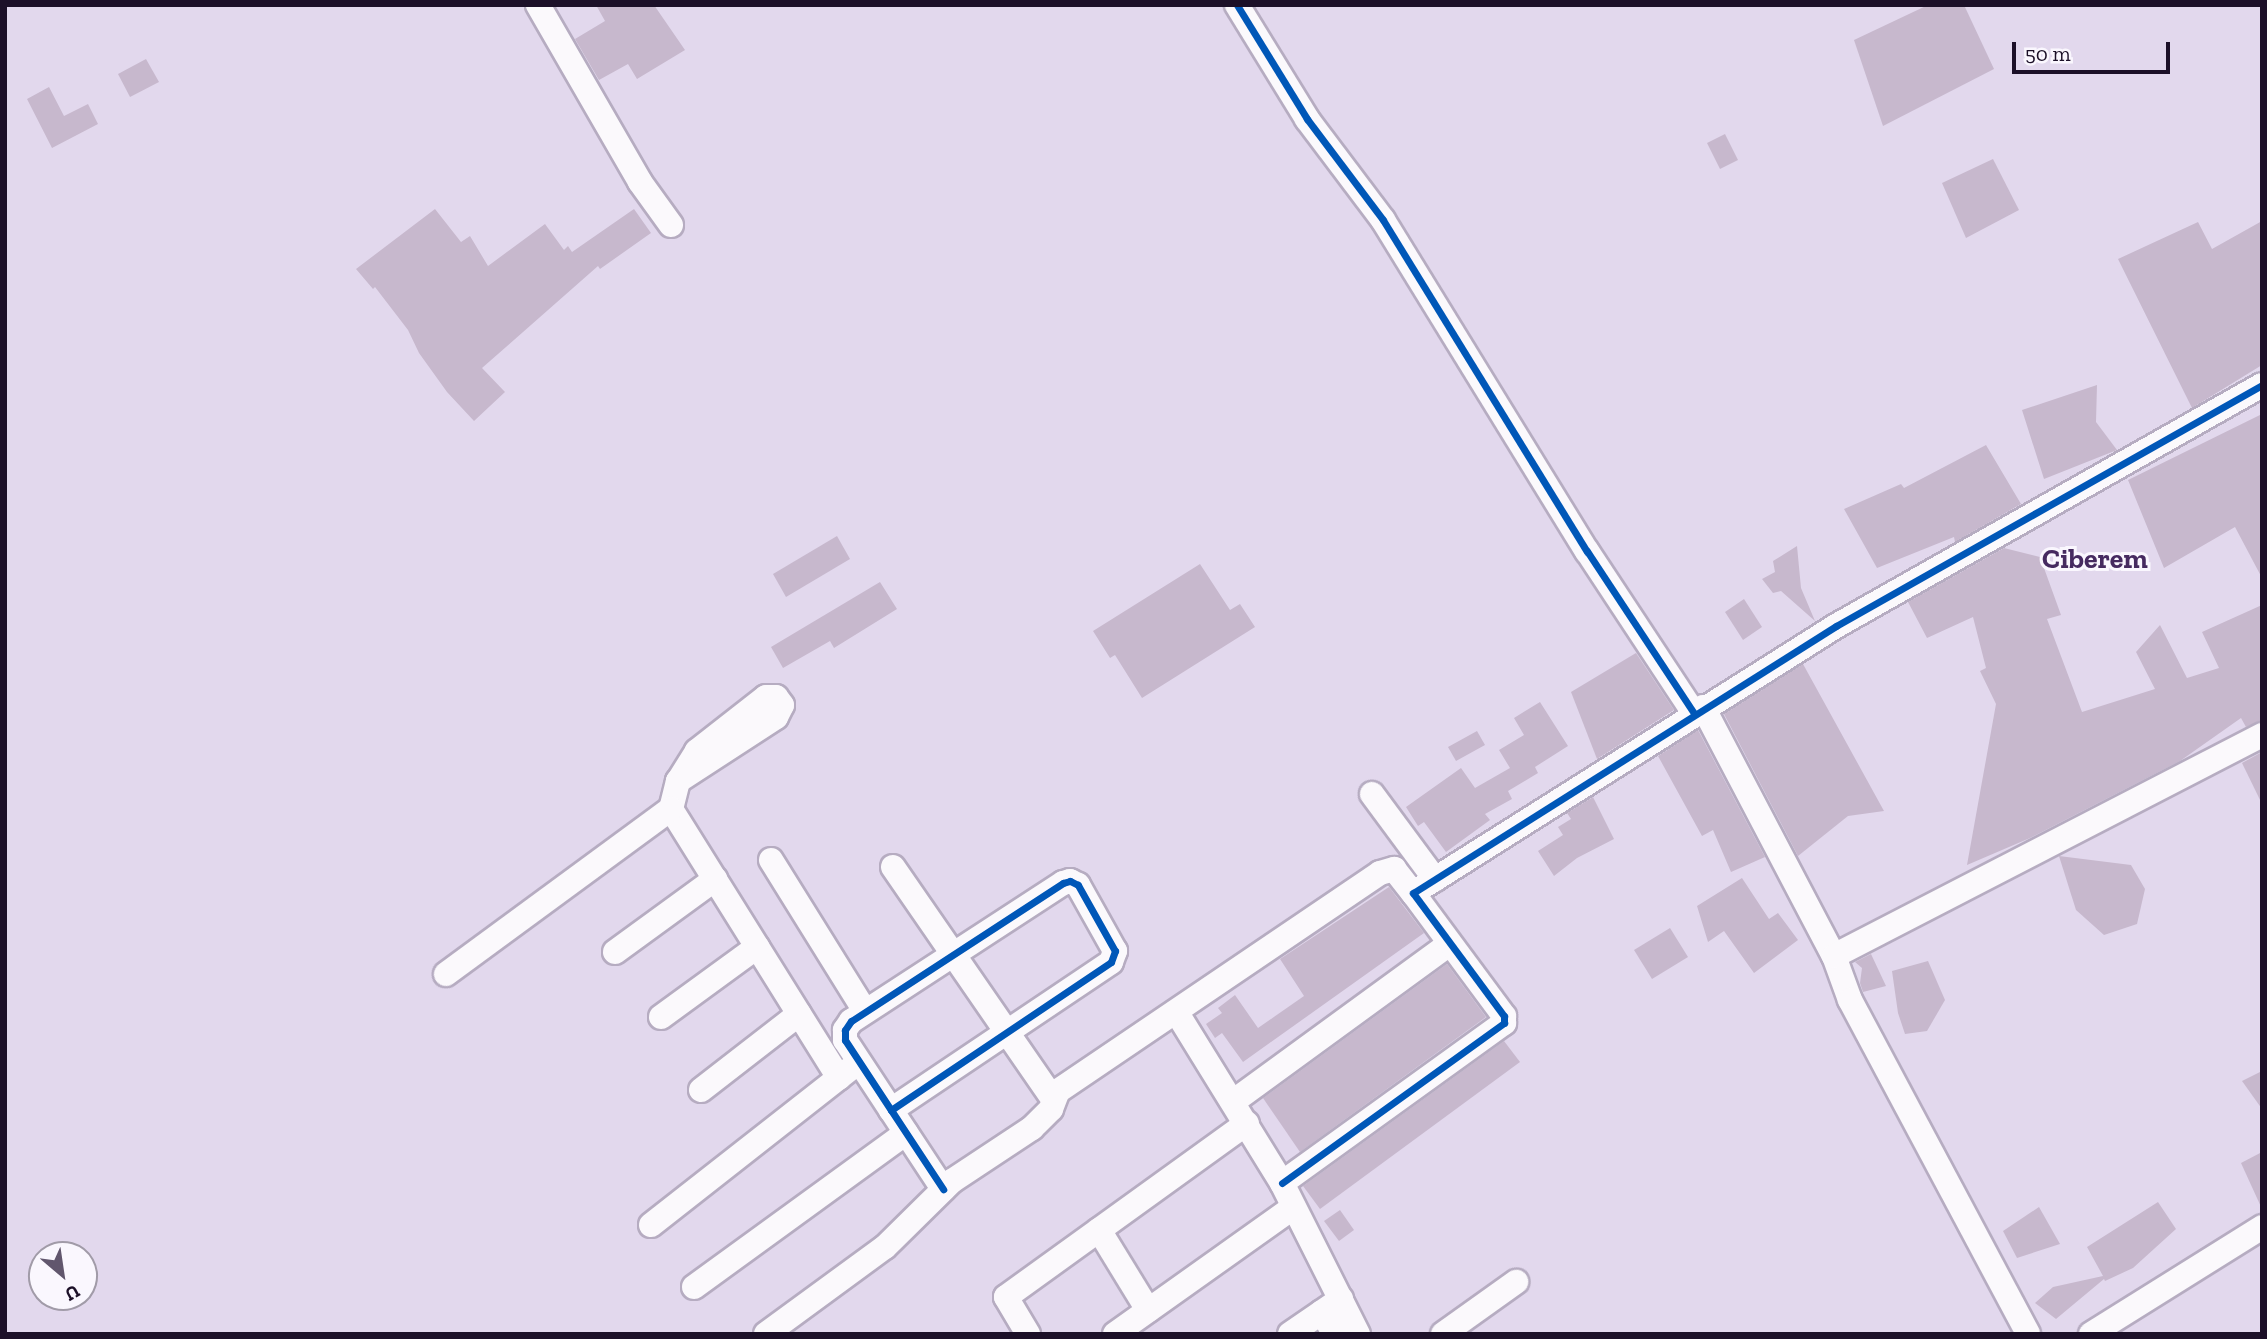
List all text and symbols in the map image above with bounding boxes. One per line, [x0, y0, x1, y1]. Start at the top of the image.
scale bar [2015, 28, 2172, 72]
text: 50 m [2025, 41, 2071, 66]
district label: Ciberem [2042, 542, 2148, 576]
north arrow [28, 1241, 98, 1311]
text: U [61, 1280, 84, 1306]

